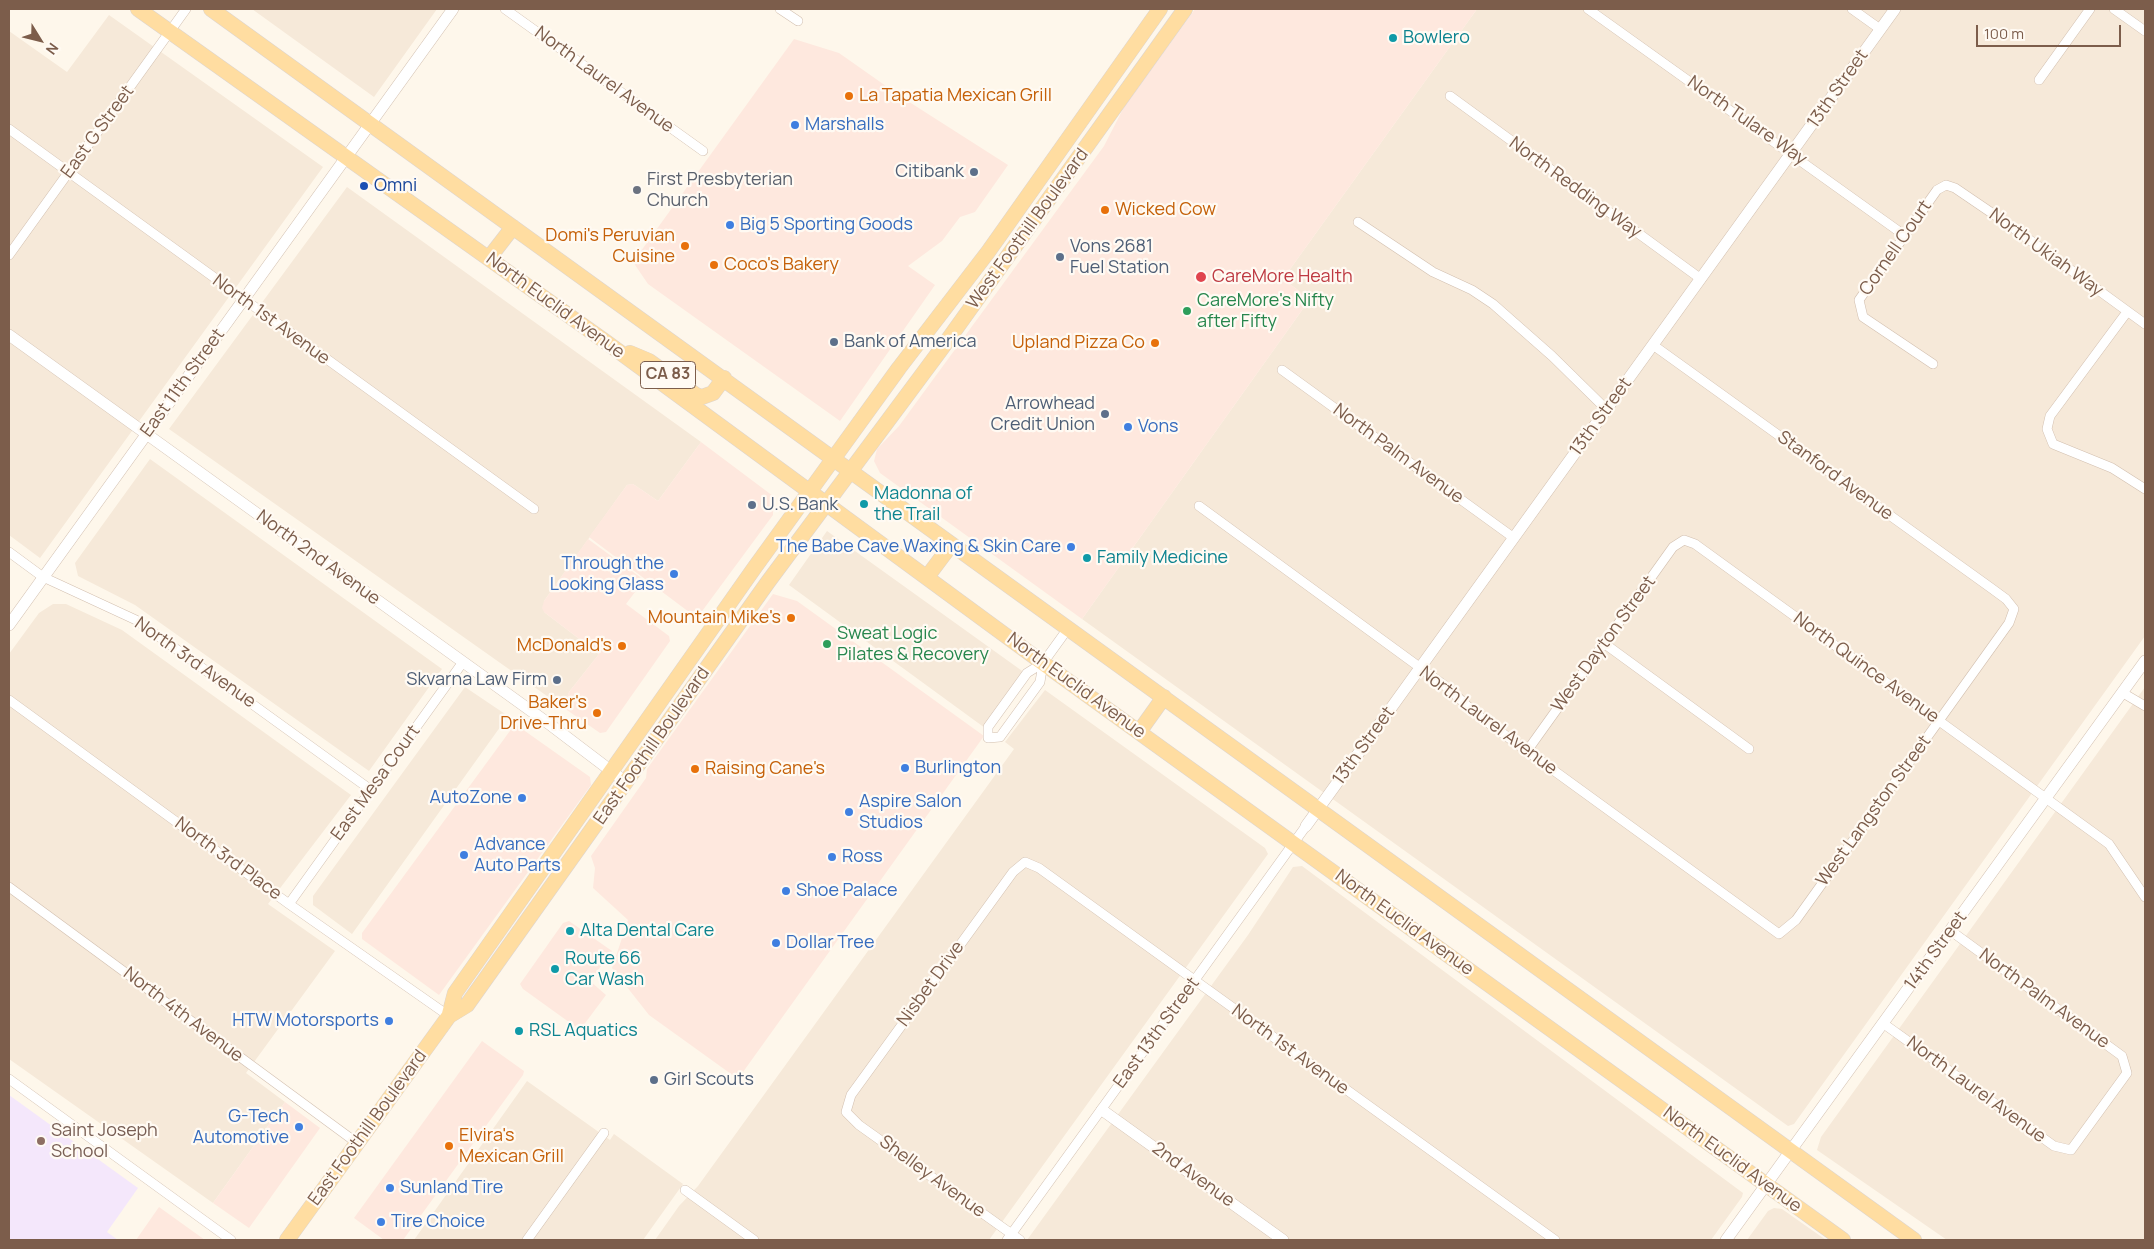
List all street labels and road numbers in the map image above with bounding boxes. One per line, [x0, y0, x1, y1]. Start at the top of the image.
street label: North Laurel Avenue [530, 22, 678, 138]
street label: 13th Street [1803, 45, 1873, 133]
street label: North Tulare Way [1683, 72, 1811, 170]
street label: East G Street [57, 81, 139, 183]
street label: North Redding Way [1505, 133, 1645, 243]
street label: West Foothill Boulevard [963, 145, 1093, 313]
street label: Cornell Court [1855, 196, 1937, 300]
street label: North Ukiah Way [1985, 204, 2107, 302]
street label: North Euclid Avenue [482, 249, 628, 363]
street label: North 1st Avenue [208, 270, 334, 370]
street label: East 11th Street [136, 325, 230, 441]
road number: CA 83 [640, 362, 696, 388]
street label: 13th Street [1565, 374, 1637, 460]
street label: North Palm Avenue [1329, 399, 1467, 509]
street label: Stanford Avenue [1773, 427, 1897, 525]
street label: North 2nd Avenue [252, 506, 384, 610]
street label: West Dayton Street [1547, 572, 1661, 716]
street label: North Quince Avenue [1789, 608, 1943, 728]
street label: North 3rd Avenue [130, 613, 260, 713]
street label: North Euclid Avenue [1003, 629, 1149, 743]
street label: North Laurel Avenue [1415, 662, 1561, 780]
street label: East Foothill Boulevard [590, 663, 714, 829]
street label: 13th Street [1328, 703, 1400, 789]
street label: East Mesa Court [327, 721, 425, 845]
street label: West Langston Street [1812, 731, 1936, 891]
street label: North 3rd Place [170, 813, 286, 905]
street label: North Euclid Avenue [1331, 866, 1477, 980]
street label: 14th Street [1900, 907, 1972, 995]
street label: Nisbet Drive [893, 937, 969, 1031]
street label: North Palm Avenue [1975, 944, 2113, 1054]
street label: North 4th Avenue [119, 963, 247, 1067]
street label: East 13th Street [1110, 973, 1204, 1093]
street label: North 1st Avenue [1227, 1000, 1353, 1100]
street label: North Laurel Avenue [1902, 1032, 2050, 1148]
street label: East Foothill Boulevard [304, 1046, 432, 1210]
street label: North Euclid Avenue [1659, 1103, 1805, 1217]
street label: Shelley Avenue [875, 1131, 989, 1223]
street label: 2nd Avenue [1148, 1138, 1238, 1212]

